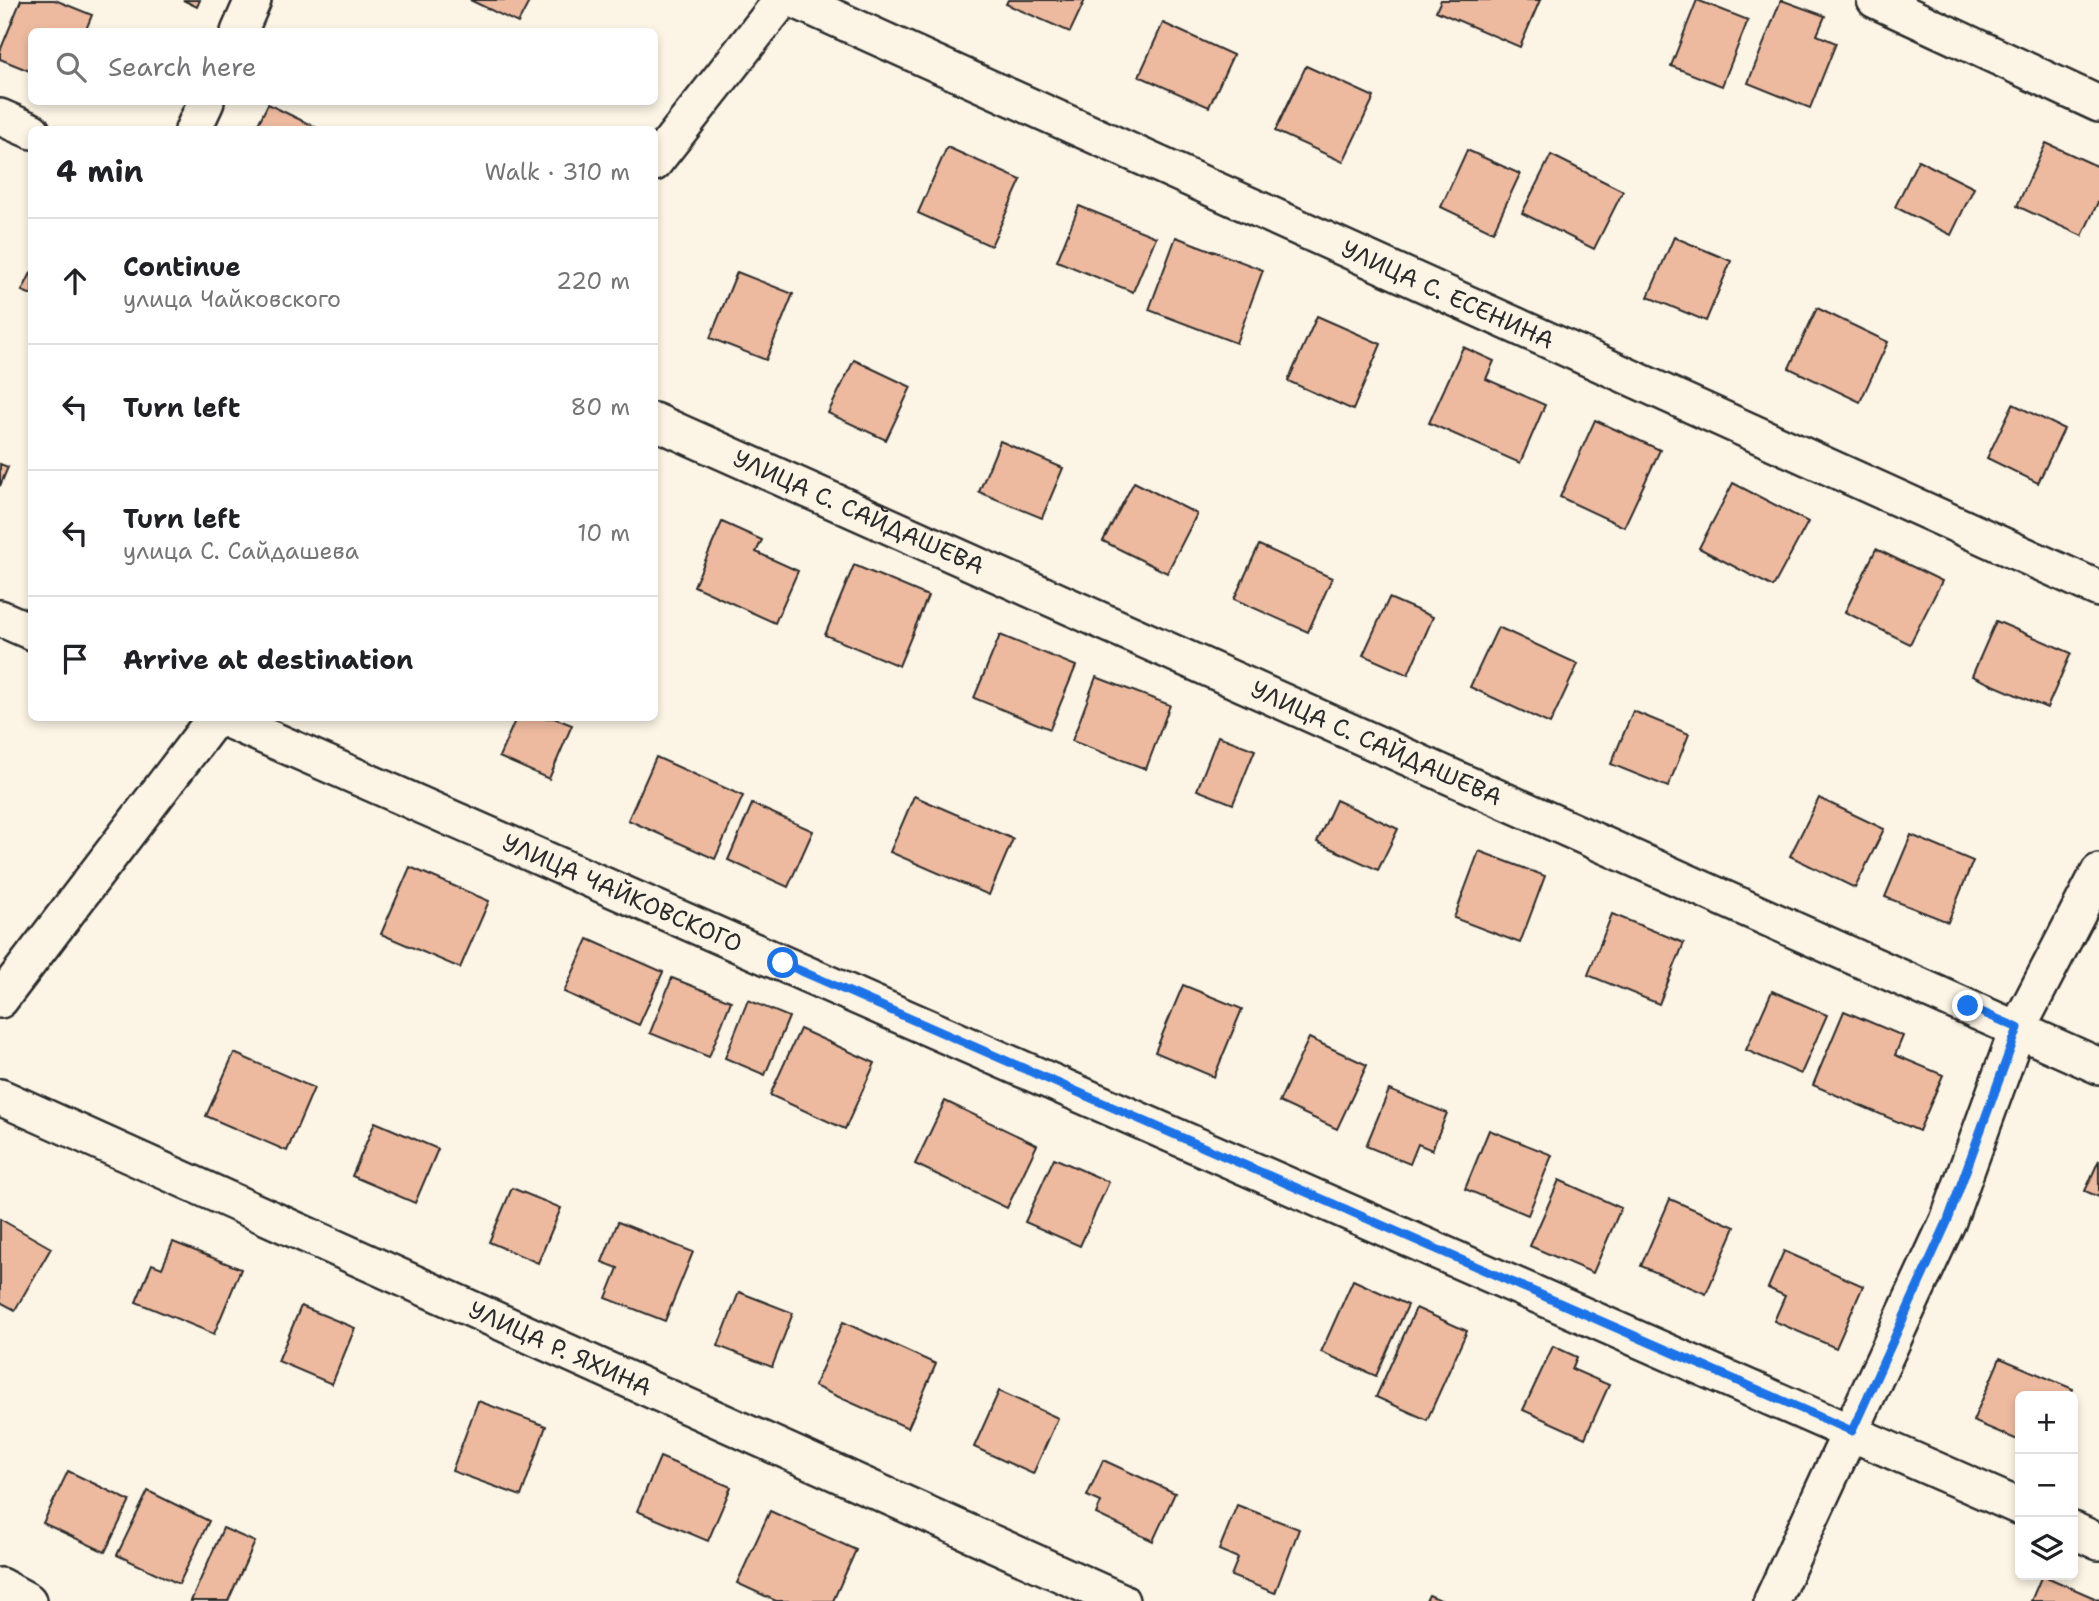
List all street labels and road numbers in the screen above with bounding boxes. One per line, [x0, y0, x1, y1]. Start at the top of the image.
street label: УЛИЦА С. ЕСЕНИНА [1336, 233, 1559, 357]
street label: УЛИЦА С. САЙДАШЕВА [728, 442, 989, 582]
street label: УЛИЦА С. САЙДАШЕВА [1246, 673, 1507, 813]
street label: УЛИЦА ЧАЙКОВСКОГО [497, 827, 747, 960]
street label: УЛИЦА Р. ЯХИНА [464, 1294, 656, 1404]

